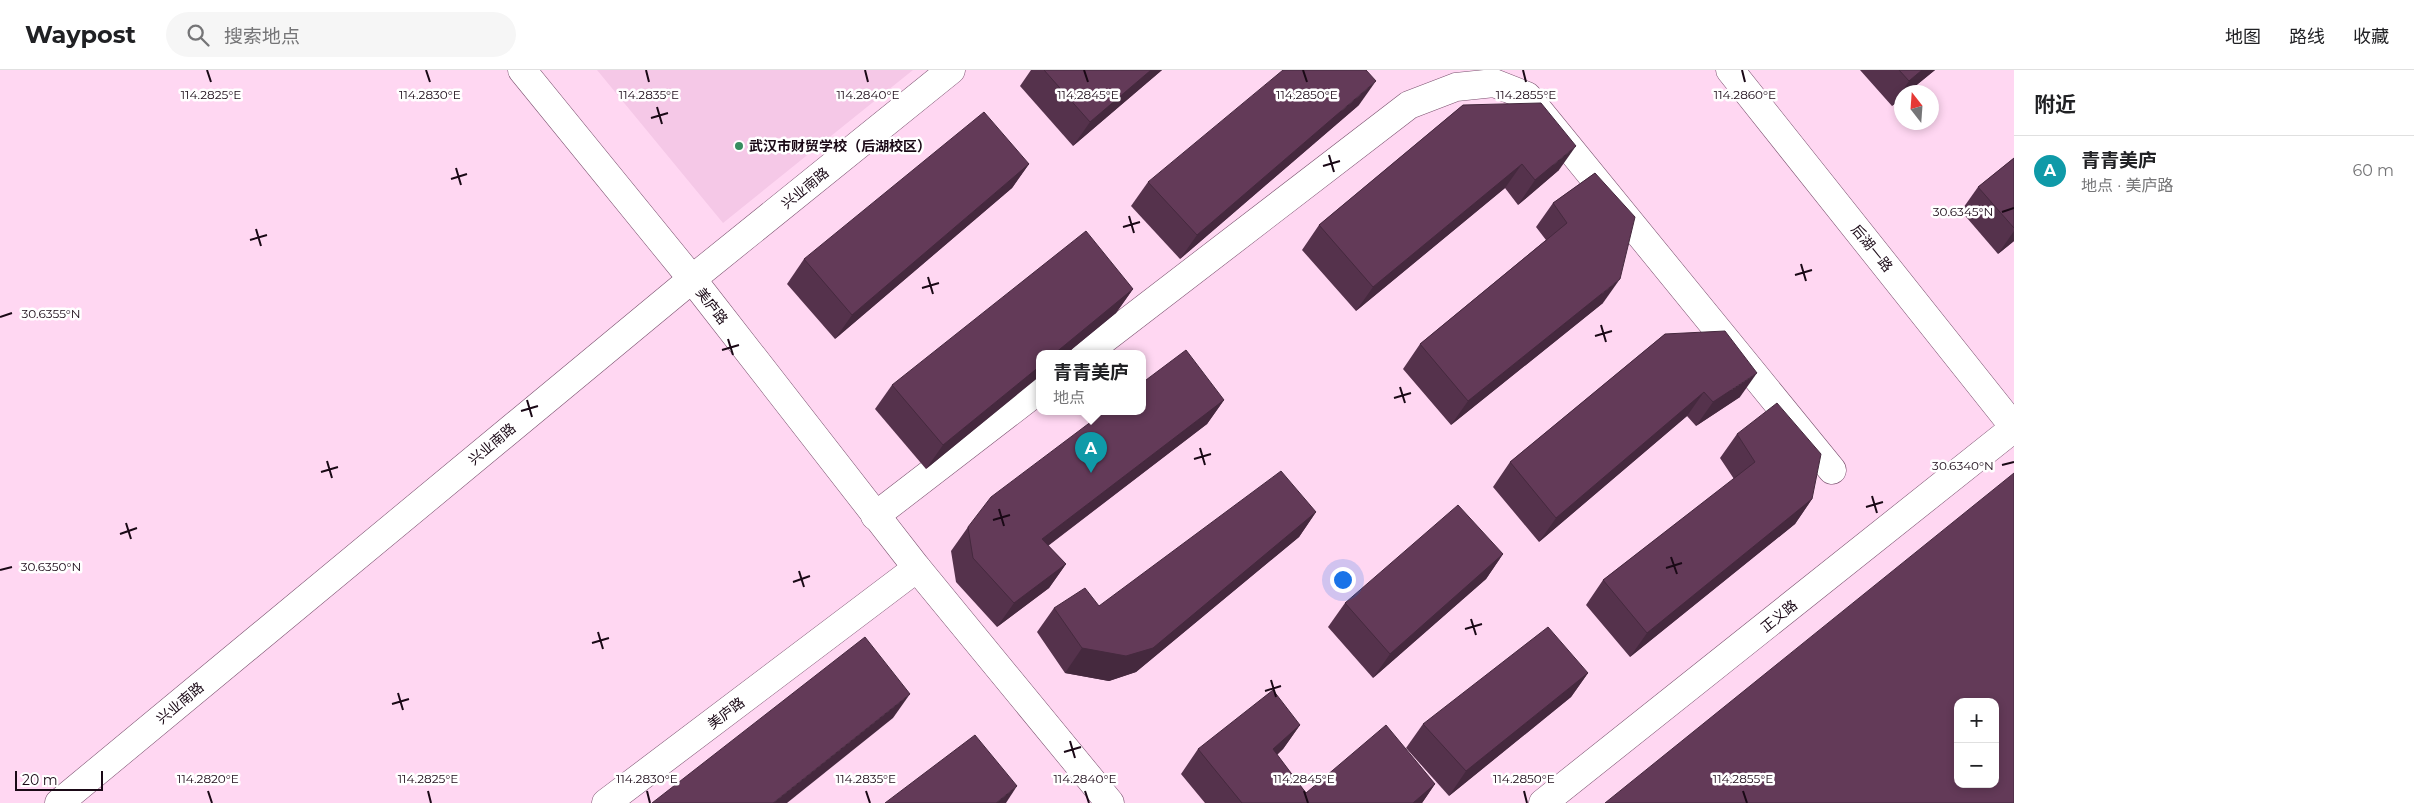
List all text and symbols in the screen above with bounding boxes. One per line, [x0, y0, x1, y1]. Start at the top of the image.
search box [166, 12, 516, 57]
text: Waypost [25, 20, 136, 49]
icon: search [184, 21, 212, 49]
text: 搜索地点 [224, 25, 300, 48]
text: 地图 [2225, 26, 2261, 48]
text: 路线 [2289, 26, 2325, 48]
text: 收藏 [2353, 26, 2389, 48]
north arrow [1894, 85, 1939, 130]
text: 114.2825°E [181, 87, 241, 102]
text: 114.2830°E [399, 87, 461, 102]
text: 114.2835°E [619, 87, 679, 102]
text: 114.2840°E [837, 87, 899, 102]
text: 114.2845°E [1057, 87, 1119, 102]
text: 114.2850°E [1276, 87, 1338, 102]
text: 114.2855°E [1496, 87, 1556, 102]
text: 114.2860°E [1714, 87, 1776, 102]
text: 附近 [2034, 92, 2076, 117]
place label: 武汉市财贸学校（后湖校区） [749, 137, 931, 155]
marker: 武汉市财贸学校（后湖校区） [733, 140, 745, 152]
text: 青青美庐 [2081, 149, 2157, 172]
text: A [2044, 161, 2056, 180]
text: 60 m [2352, 161, 2394, 180]
street label: 兴业南路 [778, 163, 832, 213]
text: 地点 · 美庐路 [2081, 176, 2173, 195]
text: 30.6345°N [1933, 204, 1993, 219]
street label: 后湖一路 [1847, 221, 1897, 275]
street label: 美庐路 [692, 284, 732, 328]
text: 30.6355°N [21, 306, 81, 321]
popup [1036, 350, 1146, 415]
text: 青青美庐 [1053, 361, 1129, 384]
text: 地点 [1053, 388, 1085, 407]
street label: 兴业南路 [465, 419, 519, 469]
pin: A [1075, 432, 1107, 473]
text: 30.6340°N [1932, 458, 1994, 473]
text: 30.6350°N [21, 559, 81, 574]
your location [1330, 567, 1356, 593]
street label: 正义路 [1757, 596, 1801, 636]
street label: 兴业南路 [153, 678, 207, 728]
street label: 美庐路 [704, 693, 748, 733]
map controls [1954, 698, 1999, 788]
button: + [1954, 698, 1999, 743]
button: − [1954, 743, 1999, 788]
scale bar [15, 768, 102, 791]
text: 20 m [22, 771, 58, 789]
text: 114.2820°E [177, 771, 239, 786]
text: 114.2825°E [398, 771, 458, 786]
text: 114.2830°E [616, 771, 678, 786]
text: 114.2835°E [836, 771, 896, 786]
text: 114.2840°E [1054, 771, 1116, 786]
text: 114.2845°E [1273, 771, 1335, 786]
text: 114.2850°E [1493, 771, 1555, 786]
text: 114.2855°E [1713, 771, 1773, 786]

